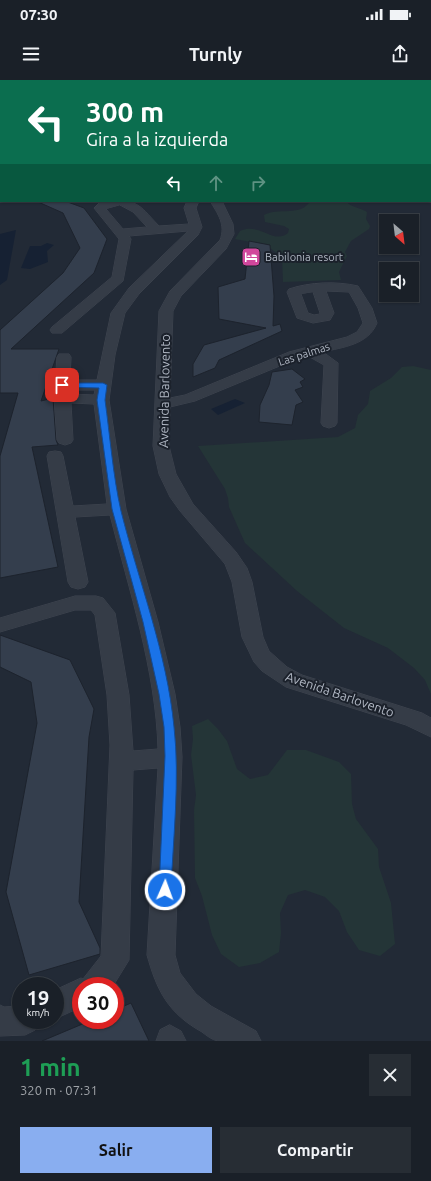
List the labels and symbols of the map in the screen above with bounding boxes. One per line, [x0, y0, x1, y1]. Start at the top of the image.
north arrow [379, 214, 419, 254]
hotel icon: Babilonia resort [240, 246, 262, 268]
place label: Babilonia resort [265, 251, 344, 263]
street label: Avenida Barlovento [156, 334, 172, 448]
street label: Las palmas [277, 340, 331, 368]
pin [45, 368, 79, 402]
street label: Avenida Barlovento [284, 669, 396, 719]
position arrow [144, 869, 186, 911]
speed limit sign: 30 [72, 977, 124, 1029]

